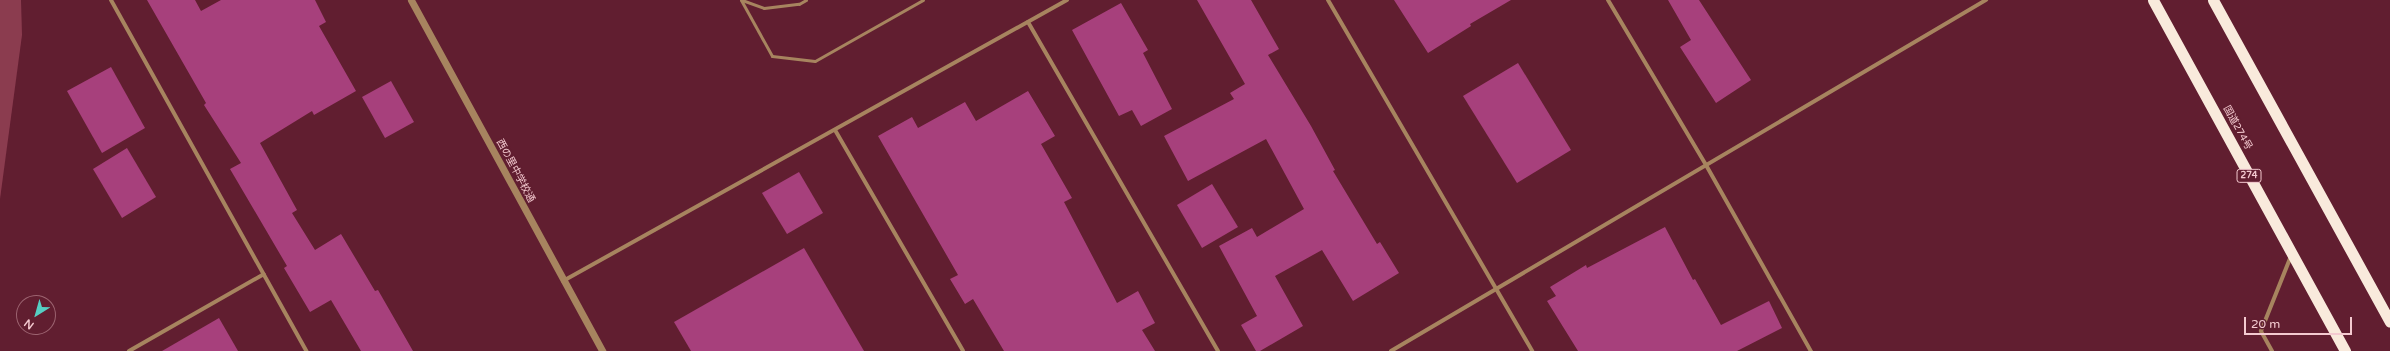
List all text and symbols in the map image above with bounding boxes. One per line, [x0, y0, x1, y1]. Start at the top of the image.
street label: 国道274号 [2220, 104, 2254, 152]
street label: 西の里中学校通 [493, 137, 537, 205]
road number: 274 [2236, 169, 2262, 183]
north arrow [16, 295, 56, 335]
scale bar [2246, 309, 2354, 335]
text: N [22, 316, 37, 332]
text: 20 m [2251, 317, 2280, 331]

